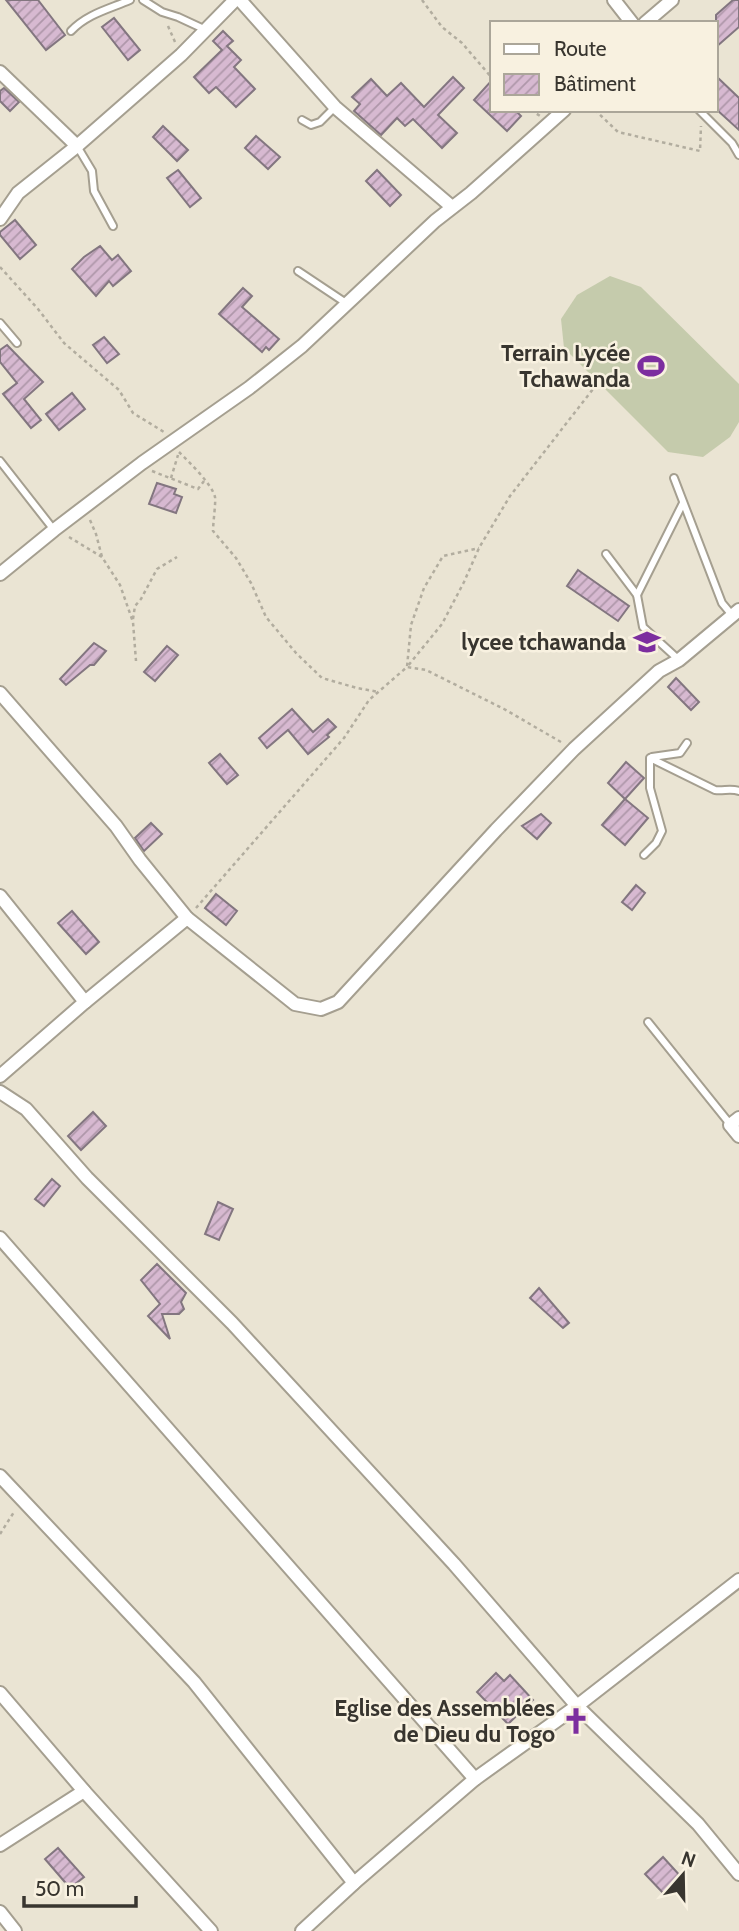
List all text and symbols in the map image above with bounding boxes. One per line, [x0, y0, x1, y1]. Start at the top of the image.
legend [490, 21, 718, 112]
text: Route [554, 36, 607, 61]
text: Bâtiment [554, 71, 636, 96]
place label: Terrain Lycée Tchawanda [501, 339, 631, 393]
sports icon: Terrain Lycée Tchawanda [636, 351, 666, 381]
school or university icon: lycee tchawanda [632, 627, 662, 657]
place label: lycee tchawanda [461, 628, 627, 656]
place label: Eglise des Assemblées de Dieu du Togo [334, 1694, 555, 1748]
church icon: Eglise des Assemblées de Dieu du Togo [561, 1706, 591, 1736]
north arrow [648, 1840, 718, 1910]
text: N [678, 1846, 699, 1873]
scale bar [24, 1864, 136, 1908]
text: 50 m [35, 1876, 84, 1901]

